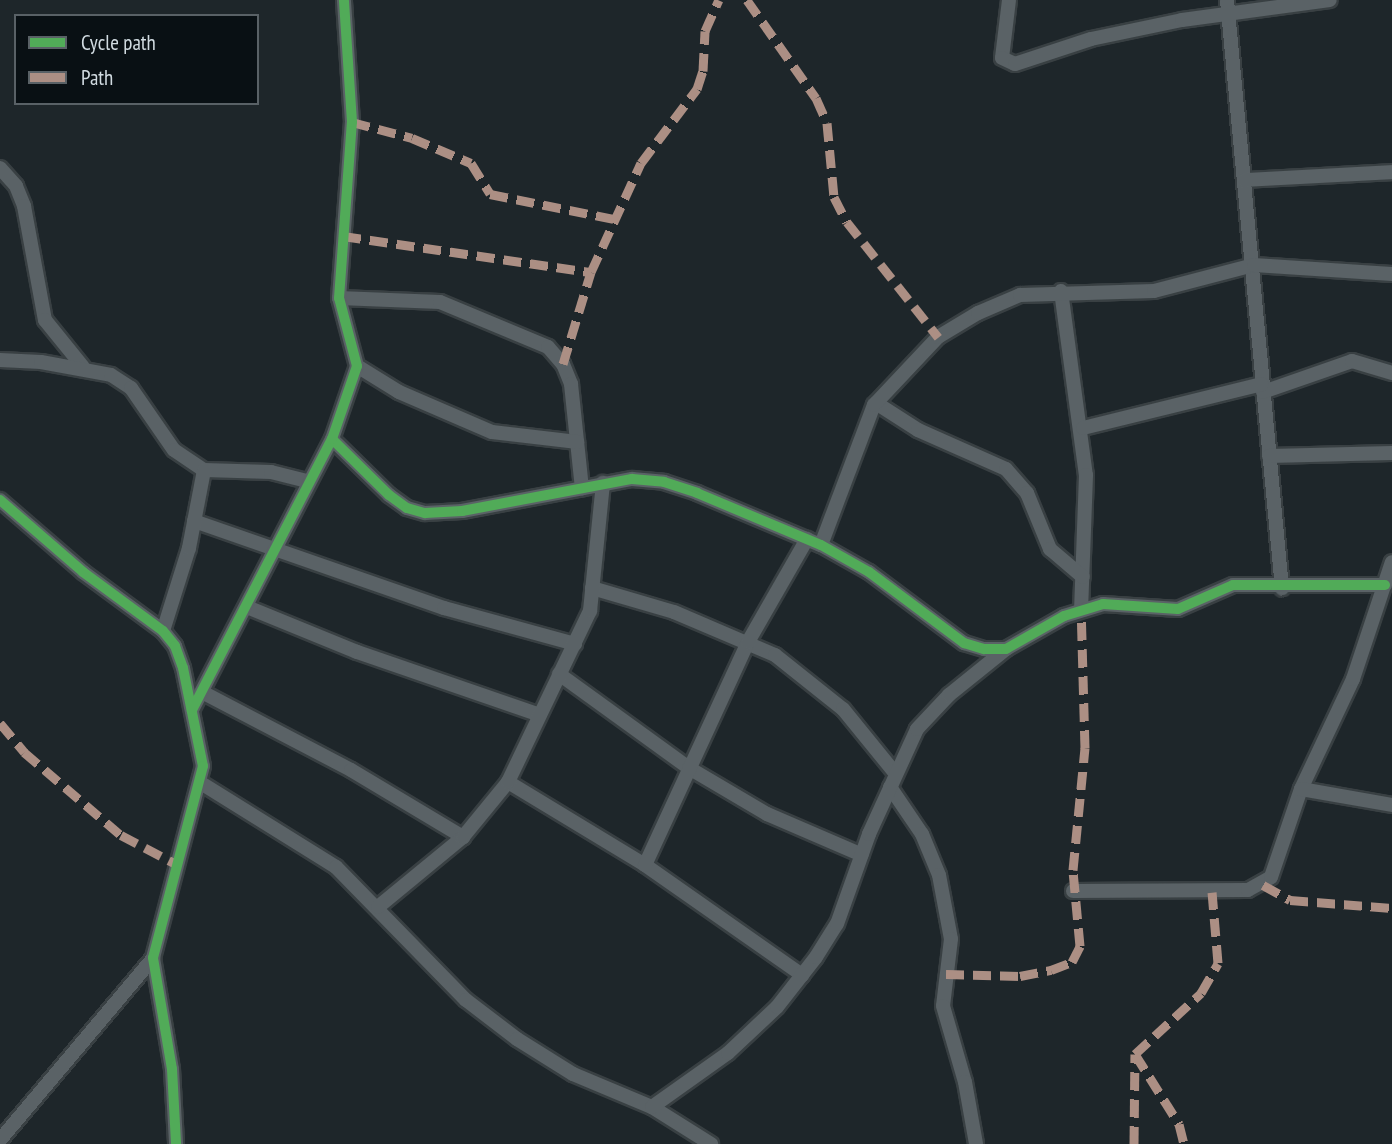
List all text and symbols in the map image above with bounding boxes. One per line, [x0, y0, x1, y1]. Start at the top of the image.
legend [14, 14, 259, 105]
text: Cycle path [81, 29, 156, 56]
text: Path [81, 64, 113, 91]

